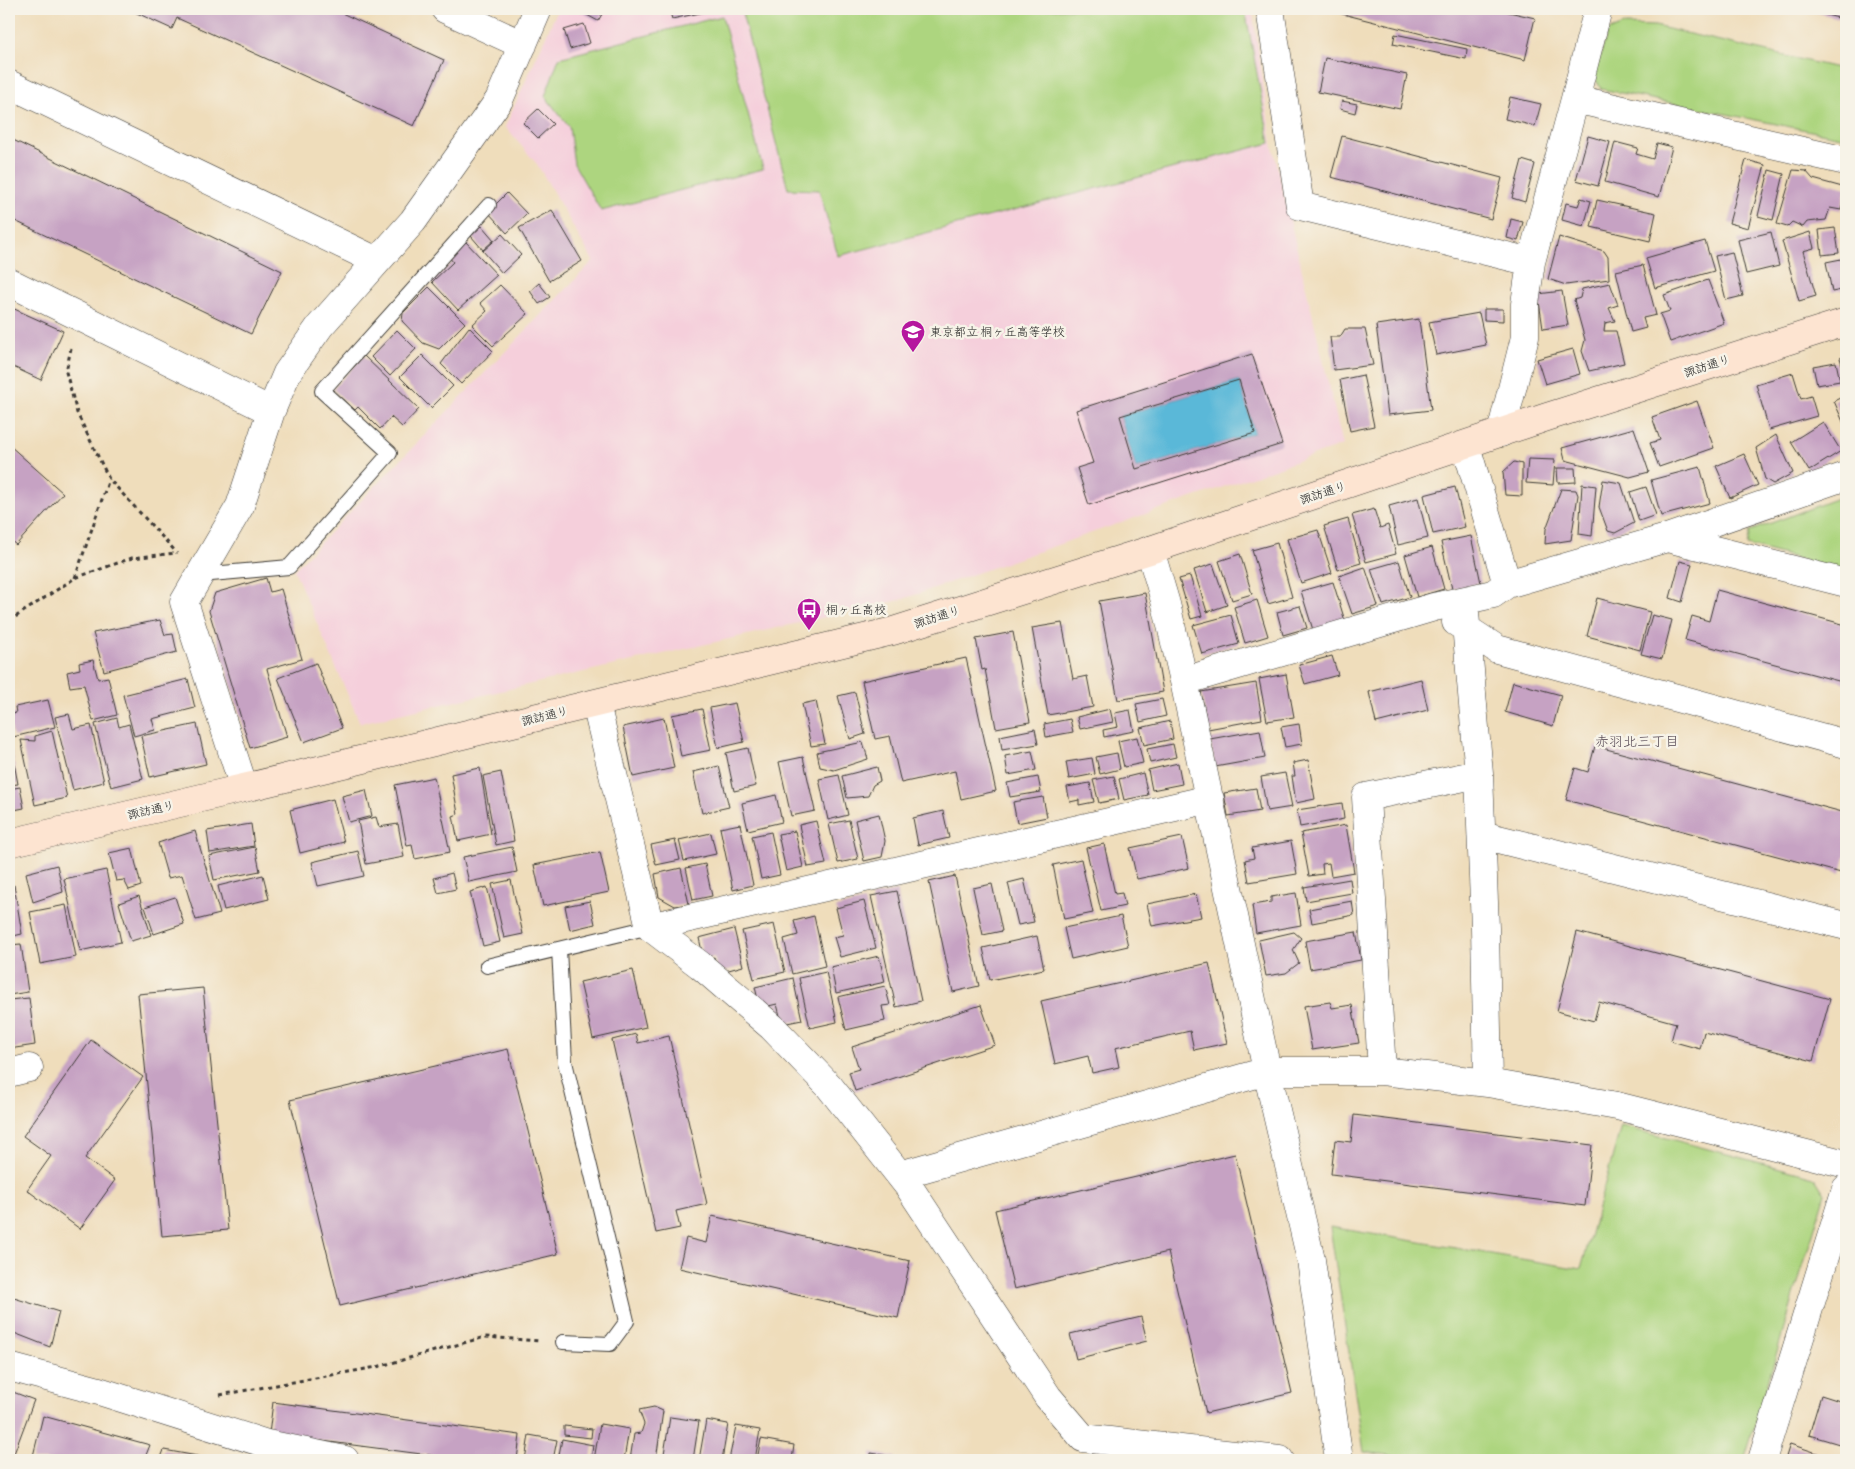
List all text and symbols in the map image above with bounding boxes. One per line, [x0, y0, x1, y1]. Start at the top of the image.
school or university icon: 東京都立 桐ヶ丘高等学校 [900, 319, 926, 353]
place label: 東京都立 桐ヶ丘高等学校 [930, 325, 1065, 340]
street label: 諏訪通り [1682, 352, 1732, 381]
street label: 諏訪通り [1298, 479, 1348, 508]
bus stop icon: 桐ヶ丘高校 [796, 597, 822, 631]
place label: 桐ヶ丘高校 [826, 603, 886, 618]
street label: 諏訪通り [912, 603, 962, 632]
street label: 諏訪通り [520, 703, 570, 730]
district label: 赤羽北三丁目 [1595, 733, 1679, 750]
street label: 諏訪通り [126, 798, 176, 823]

